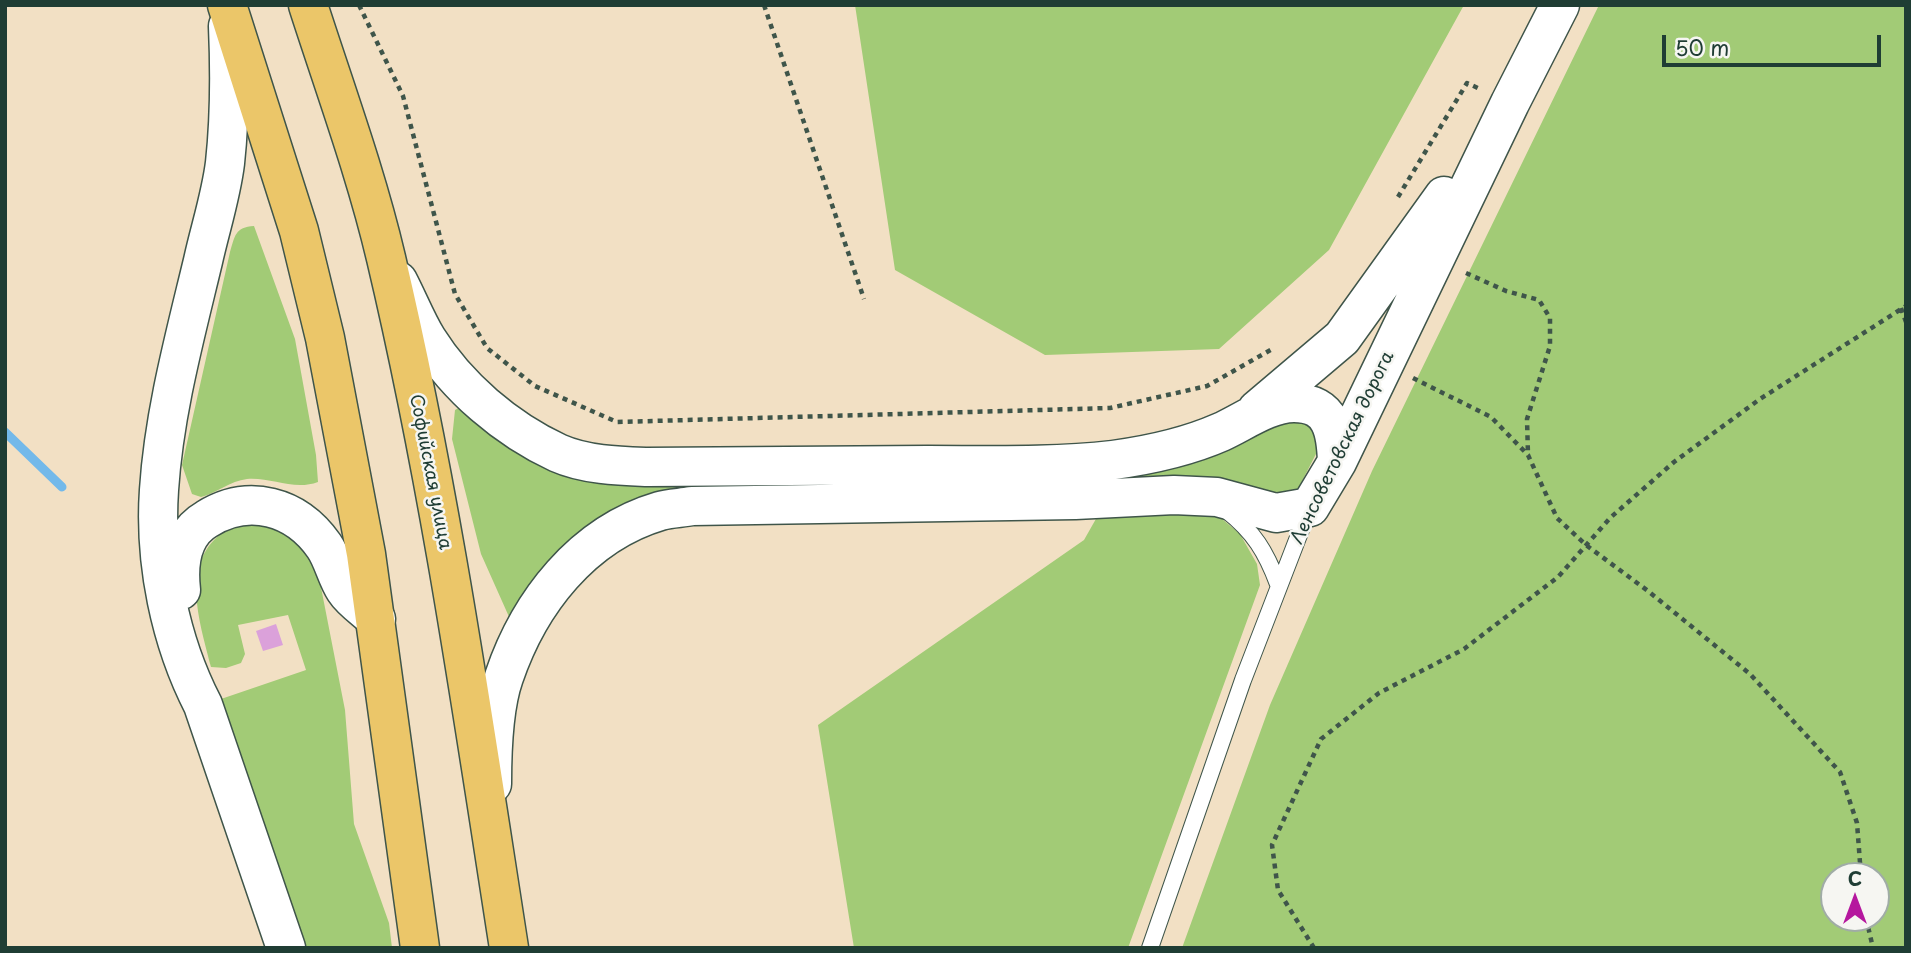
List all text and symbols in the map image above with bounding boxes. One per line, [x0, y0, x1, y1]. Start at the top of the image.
scale bar [1666, 21, 1885, 65]
text: 50 m [1675, 31, 1729, 63]
street label: Ленсоветовская дорога [1287, 348, 1399, 548]
street label: Софийская улица [404, 393, 456, 551]
north arrow [1820, 862, 1890, 932]
text: С [1848, 864, 1862, 892]

